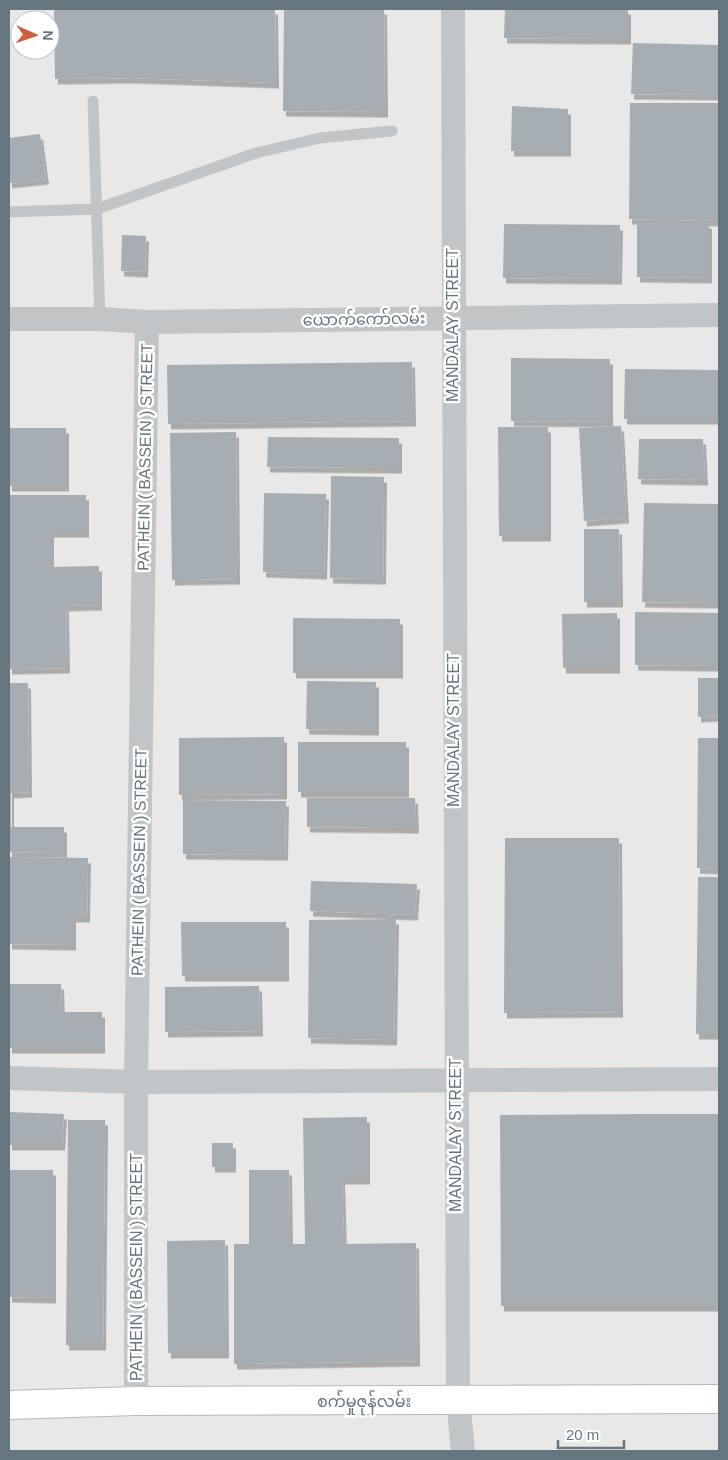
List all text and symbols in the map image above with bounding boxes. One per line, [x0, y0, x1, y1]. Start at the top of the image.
north arrow [10, 10, 60, 60]
text: N [40, 30, 56, 41]
street label: MANDALAY STREET [444, 248, 461, 402]
street label: ယောက်ကော်လမ်း [302, 306, 425, 329]
street label: PATHEIN ( BASSEIN ) STREET [135, 343, 155, 571]
street label: MANDALAY STREET [445, 653, 462, 807]
street label: PATHEIN ( BASSEIN ) STREET [129, 748, 149, 976]
street label: MANDALAY STREET [447, 1058, 464, 1212]
street label: PATHEIN ( BASSEIN ) STREET [128, 1153, 145, 1381]
street label: စက်မှုဇုန်လမ်း [317, 1390, 411, 1416]
scale bar [558, 1418, 624, 1450]
text: 20 m [566, 1426, 599, 1443]

